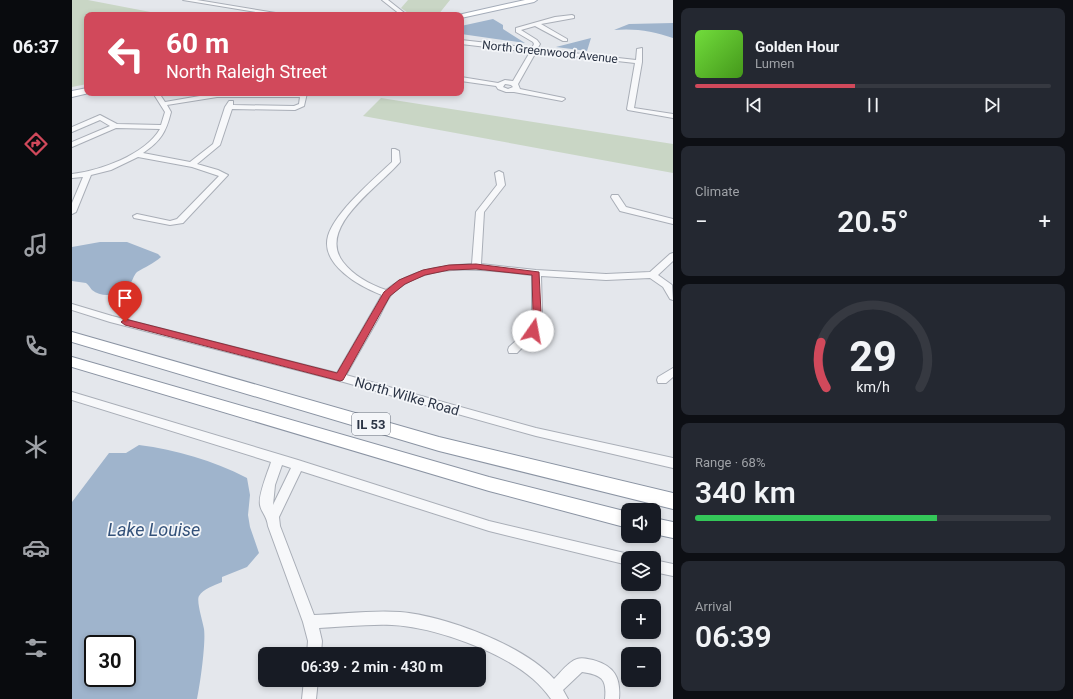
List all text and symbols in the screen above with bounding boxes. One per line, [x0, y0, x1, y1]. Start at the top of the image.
text: 60 m [166, 27, 229, 60]
icon: left [100, 28, 152, 80]
text: 06:37 [13, 36, 59, 57]
street label: North Greenwood Avenue [481, 38, 619, 66]
text: Golden Hour [755, 38, 839, 56]
text: Lumen [755, 56, 794, 71]
text: North Raleigh Street [166, 61, 327, 82]
icon: previous [743, 94, 765, 116]
icon: pause [862, 94, 884, 116]
icon: next [981, 94, 1003, 116]
icon: directions [22, 130, 50, 158]
text: Climate [695, 184, 739, 199]
text: 20.5° [837, 204, 909, 239]
text: − [695, 209, 708, 234]
text: + [1039, 209, 1051, 234]
icon: music [22, 231, 50, 259]
pin [108, 281, 142, 322]
icon: arrive [114, 287, 136, 309]
position arrow [512, 310, 554, 352]
text: 29 [849, 331, 897, 380]
icon: phone [22, 332, 50, 360]
street label: North Wilke Road [353, 373, 461, 419]
text: km/h [856, 378, 890, 394]
road number: IL 53 [352, 413, 390, 435]
icon: climate [22, 433, 50, 461]
text: Range · 68% [695, 455, 765, 470]
text: 340 km [695, 475, 796, 510]
map controls [621, 503, 661, 687]
button: sound [621, 503, 661, 543]
water label: Lake Louise [108, 519, 200, 540]
icon: car [22, 534, 50, 562]
button: layers [621, 551, 661, 591]
button: + [621, 599, 661, 639]
text: Arrival [695, 599, 732, 614]
text: 06:39 [695, 619, 772, 654]
icon: filters [22, 634, 50, 662]
speed limit sign: 30 [84, 635, 136, 687]
button: − [621, 647, 661, 687]
text: 06:39 · 2 min · 430 m [301, 658, 443, 676]

